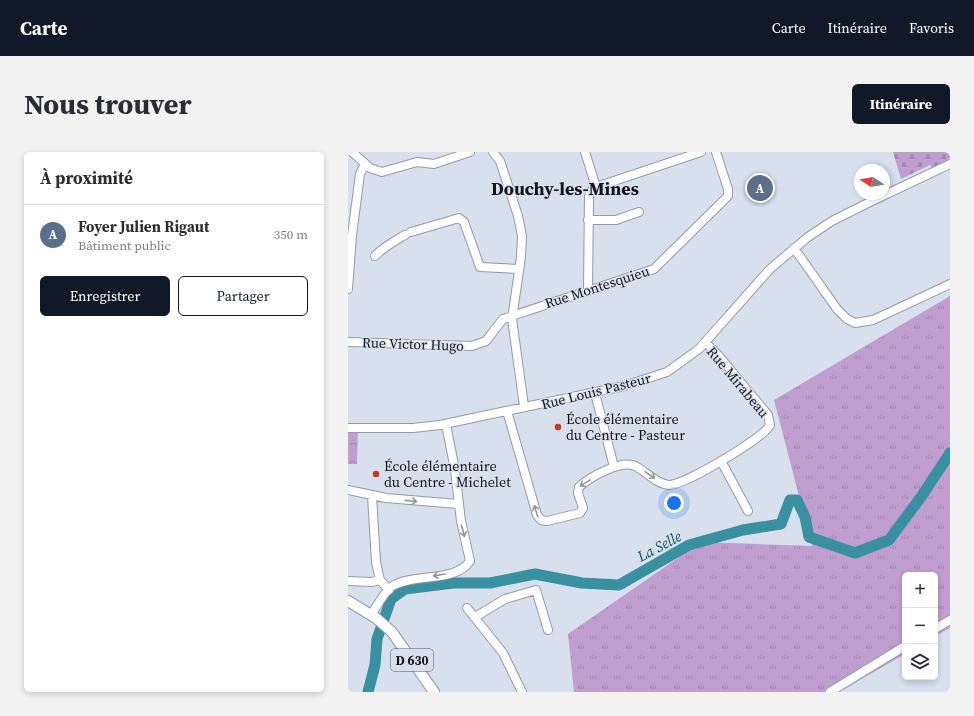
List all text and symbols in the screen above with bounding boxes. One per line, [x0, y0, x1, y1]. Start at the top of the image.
text: Carte [20, 15, 67, 41]
text: Carte [772, 18, 806, 38]
text: Itinéraire [828, 18, 887, 38]
text: Favoris [909, 18, 954, 38]
button: Itinéraire [852, 84, 950, 124]
text: Nous trouver [24, 85, 191, 123]
north arrow [854, 164, 890, 200]
text: À proximité [40, 166, 133, 190]
pin: A [747, 173, 773, 203]
district label: Douchy-les-Mines [491, 176, 639, 201]
text: Foyer Julien Rigaut [78, 216, 209, 237]
text: A [49, 226, 57, 243]
text: 350 m [274, 226, 308, 243]
text: Bâtiment public [78, 237, 171, 254]
street label: Rue Montesquieu [542, 261, 652, 313]
button: Enregistrer [40, 276, 170, 316]
button: Partager [178, 276, 308, 316]
street label: Rue Victor Hugo [362, 332, 465, 356]
street label: Rue Mirabeau [702, 342, 774, 422]
street label: Rue Louis Pasteur [539, 368, 653, 414]
place label: École élémentaire du Centre - Pasteur [566, 409, 685, 445]
marker: École élémentaire du Centre - Pasteur [553, 422, 563, 432]
place label: École élémentaire du Centre - Michelet [384, 456, 511, 492]
marker: École élémentaire du Centre - Michelet [371, 469, 381, 479]
one-way arrow [644, 471, 655, 479]
one-way arrow [580, 479, 591, 487]
your location [664, 493, 684, 513]
one-way arrow [404, 497, 417, 504]
one-way arrow [532, 504, 539, 517]
one-way arrow [460, 525, 467, 538]
water label: La Selle [632, 526, 685, 567]
one-way arrow [433, 572, 446, 580]
map controls [902, 572, 938, 680]
button: + [902, 572, 938, 608]
button: − [902, 608, 938, 644]
button: layers [902, 644, 938, 680]
road number: D 630 [391, 649, 433, 671]

